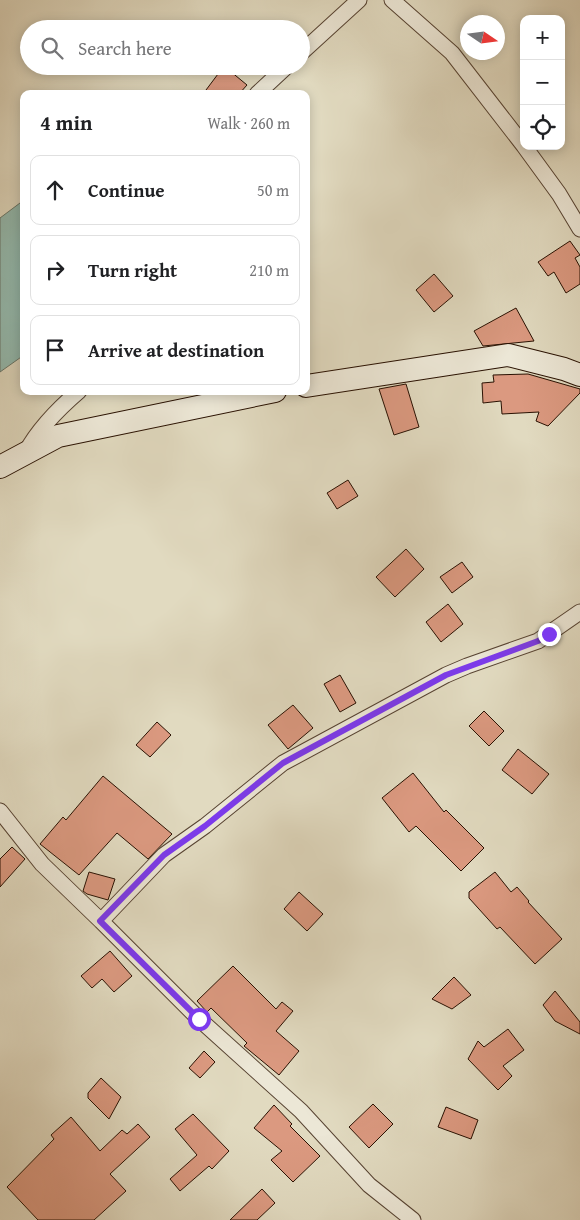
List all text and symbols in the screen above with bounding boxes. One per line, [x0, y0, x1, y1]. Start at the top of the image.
north arrow [460, 15, 505, 60]
map controls [520, 15, 565, 150]
button: + [520, 15, 565, 60]
search box [20, 20, 310, 75]
icon: search [38, 34, 66, 62]
text: Search here [78, 34, 172, 62]
button: − [520, 60, 565, 105]
button: locate [520, 105, 565, 150]
text: 4 min [40, 107, 92, 138]
text: Walk · 260 m [207, 111, 290, 135]
icon: ahead [41, 176, 69, 204]
text: Continue [88, 176, 165, 204]
text: 50 m [257, 178, 289, 202]
icon: right [41, 256, 69, 284]
text: Turn right [88, 256, 177, 284]
text: 210 m [249, 258, 289, 282]
icon: arrive [41, 336, 69, 364]
text: Arrive at destination [88, 336, 264, 364]
route end [538, 623, 561, 646]
route start [188, 1008, 211, 1031]

